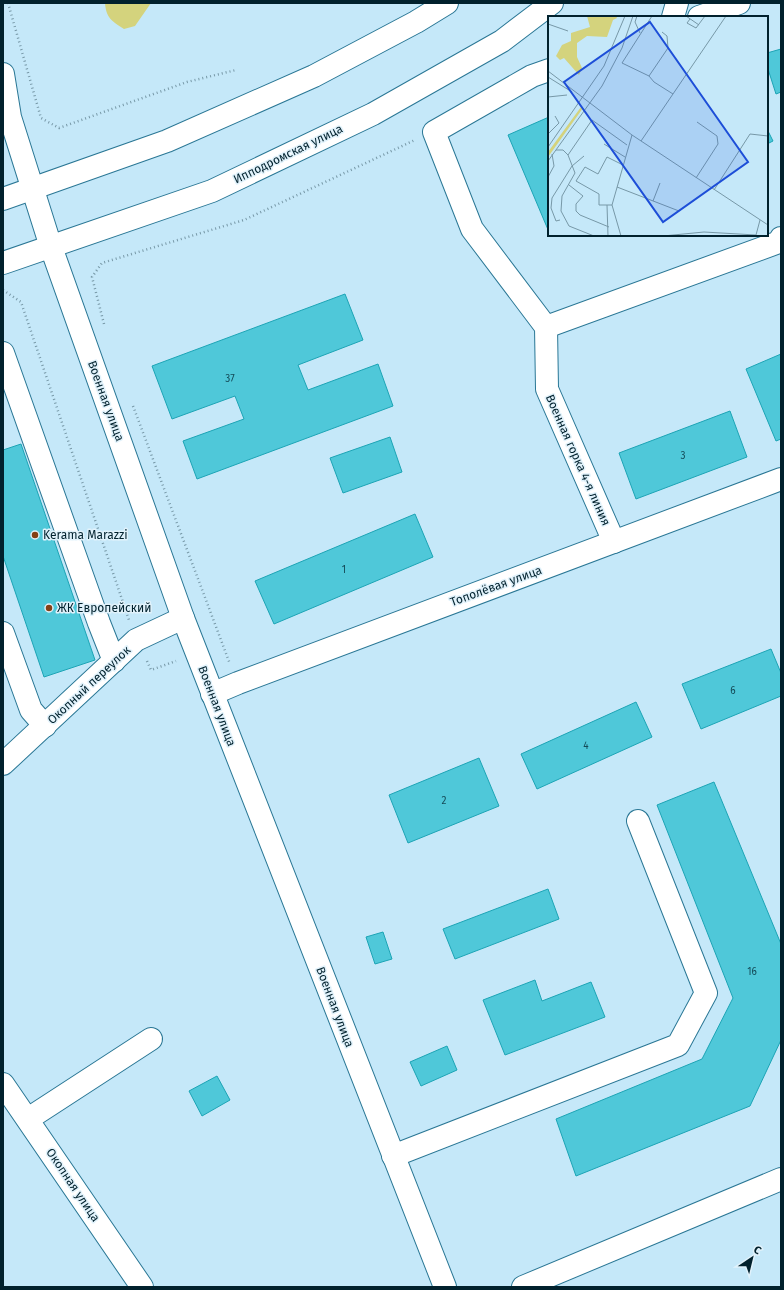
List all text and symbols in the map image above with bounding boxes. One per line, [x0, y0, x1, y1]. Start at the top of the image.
inset map [548, 16, 768, 236]
street label: Ипподромская улица [231, 121, 345, 187]
street label: Военная улица [85, 359, 127, 443]
house number: 37 [225, 373, 235, 385]
street label: Военная горка 4-я линия [543, 392, 613, 528]
house number: 3 [681, 450, 686, 462]
place label: Kerama Marazzi [43, 528, 128, 542]
marker: Kerama Marazzi [30, 530, 40, 540]
street label: Тополёвая улица [448, 563, 544, 609]
house number: 1 [342, 564, 346, 576]
place label: ЖК Европейский [57, 601, 152, 615]
marker: ЖК Европейский [44, 603, 54, 613]
street label: Окопный переулок [45, 643, 134, 727]
street label: Военная улица [195, 664, 239, 748]
house number: 6 [730, 685, 736, 697]
house number: 4 [583, 740, 589, 752]
house number: 2 [442, 795, 447, 807]
street label: Военная улица [313, 965, 357, 1049]
house number: 16 [747, 966, 757, 978]
street label: Окопная улица [43, 1146, 103, 1224]
north arrow [732, 1238, 772, 1278]
text: С [751, 1243, 764, 1258]

